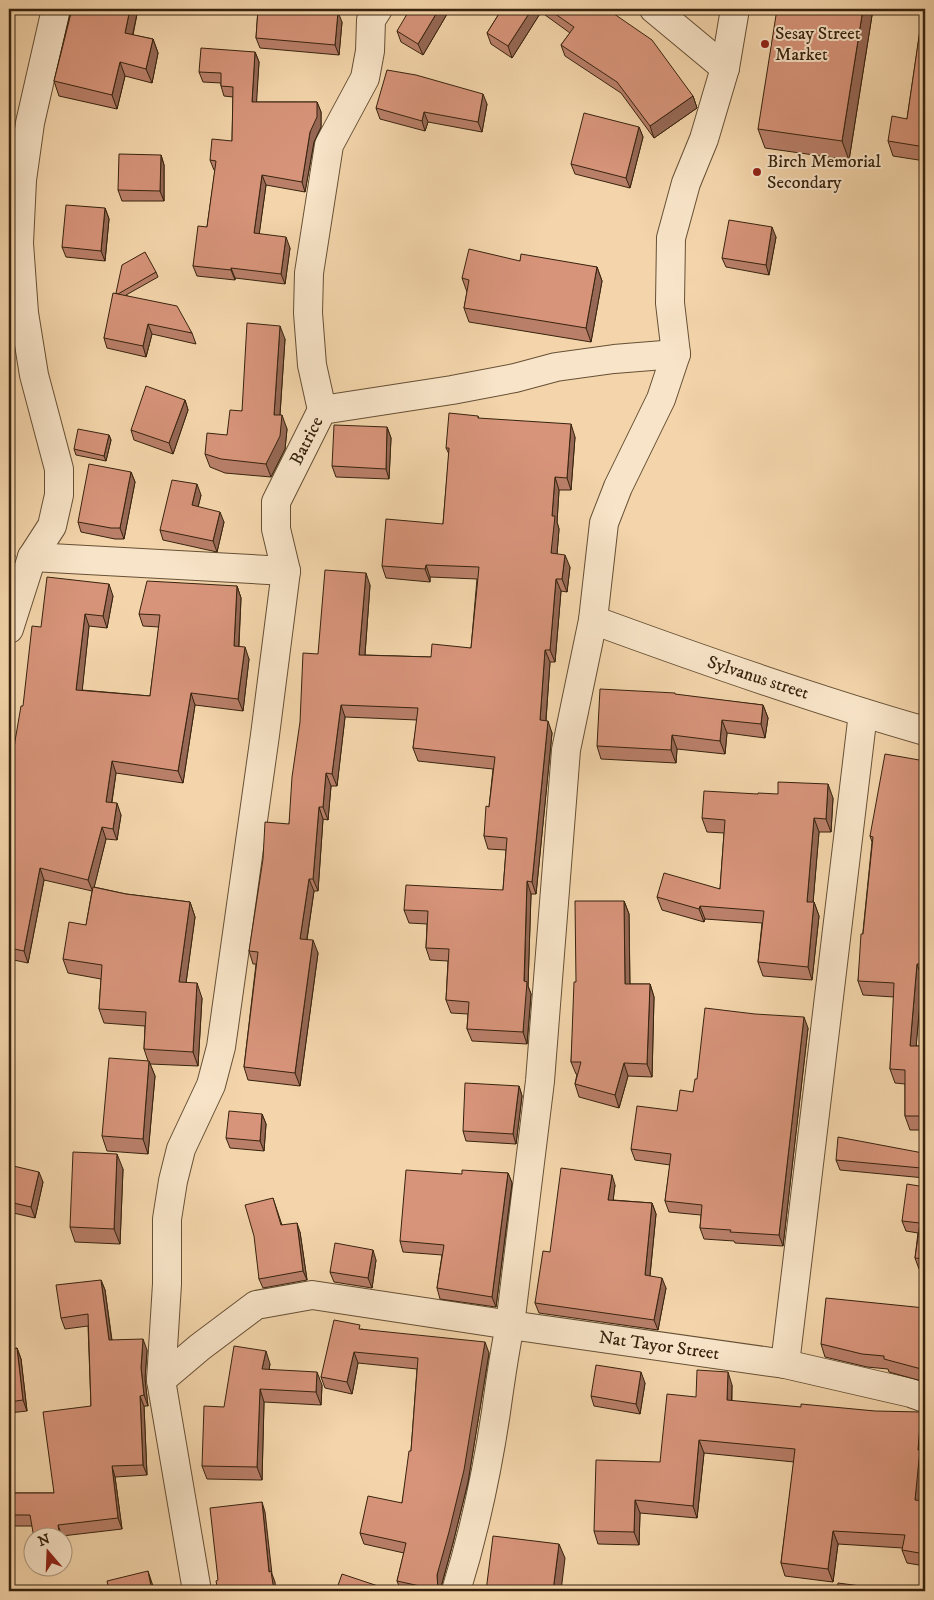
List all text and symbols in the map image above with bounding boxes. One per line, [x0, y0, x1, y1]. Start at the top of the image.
place label: Sesay Street Market [775, 23, 861, 66]
marker: Sesay Street Market [759, 38, 771, 50]
place label: Birch Memorial Secondary [767, 151, 881, 194]
marker: Birch Memorial Secondary [751, 166, 763, 178]
street label: Batrice [286, 413, 328, 469]
street label: Sylvanus street [704, 651, 812, 705]
street label: Nat Tayor Street [597, 1327, 721, 1365]
north arrow [22, 1528, 72, 1578]
text: N [36, 1530, 53, 1551]

